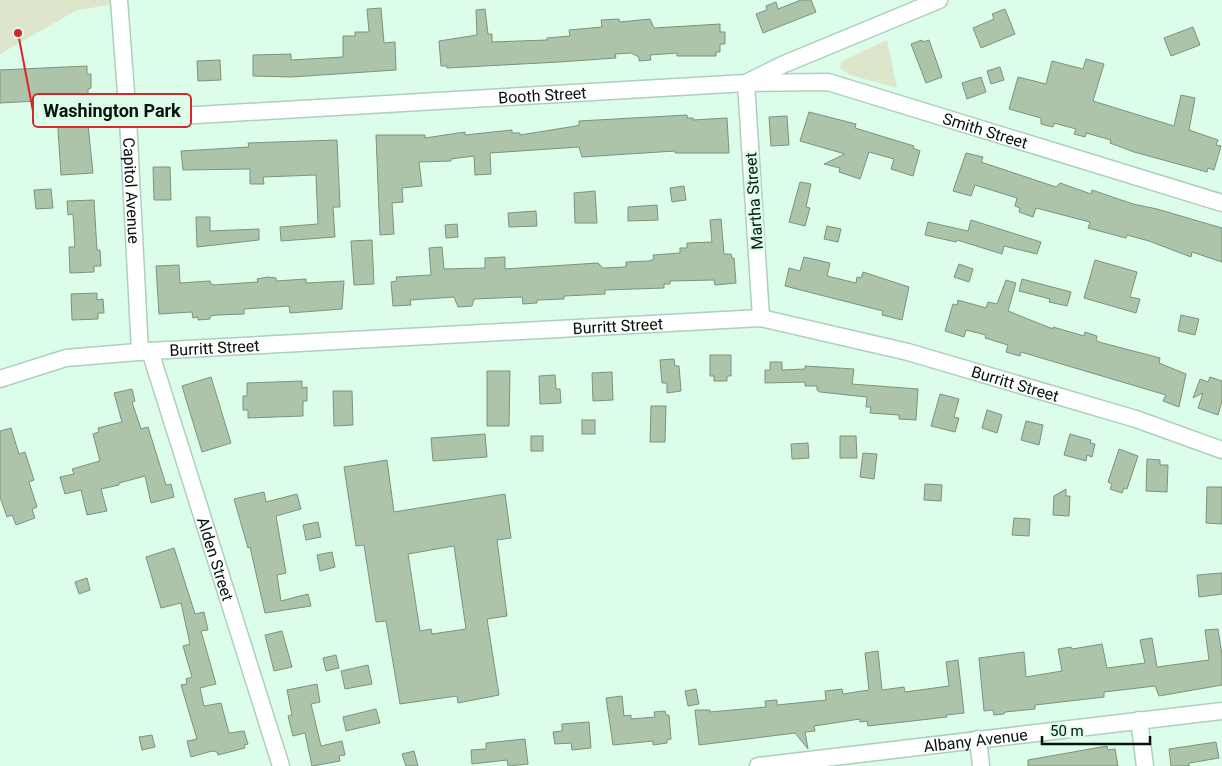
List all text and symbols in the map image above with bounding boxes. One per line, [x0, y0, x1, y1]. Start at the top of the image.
street label: Booth Street [498, 83, 587, 107]
callout: Washington Park [33, 94, 191, 127]
text: Washington Park [43, 100, 181, 121]
street label: Smith Street [941, 108, 1030, 152]
street label: Capitol Avenue [119, 137, 144, 244]
street label: Martha Street [741, 152, 767, 250]
street label: Burritt Street [572, 314, 663, 338]
street label: Burritt Street [169, 336, 260, 359]
street label: Burritt Street [969, 362, 1061, 405]
street label: Alden Street [193, 515, 238, 603]
scale bar [1042, 714, 1150, 746]
text: 50 m [1050, 722, 1084, 740]
street label: Albany Avenue [922, 725, 1029, 756]

